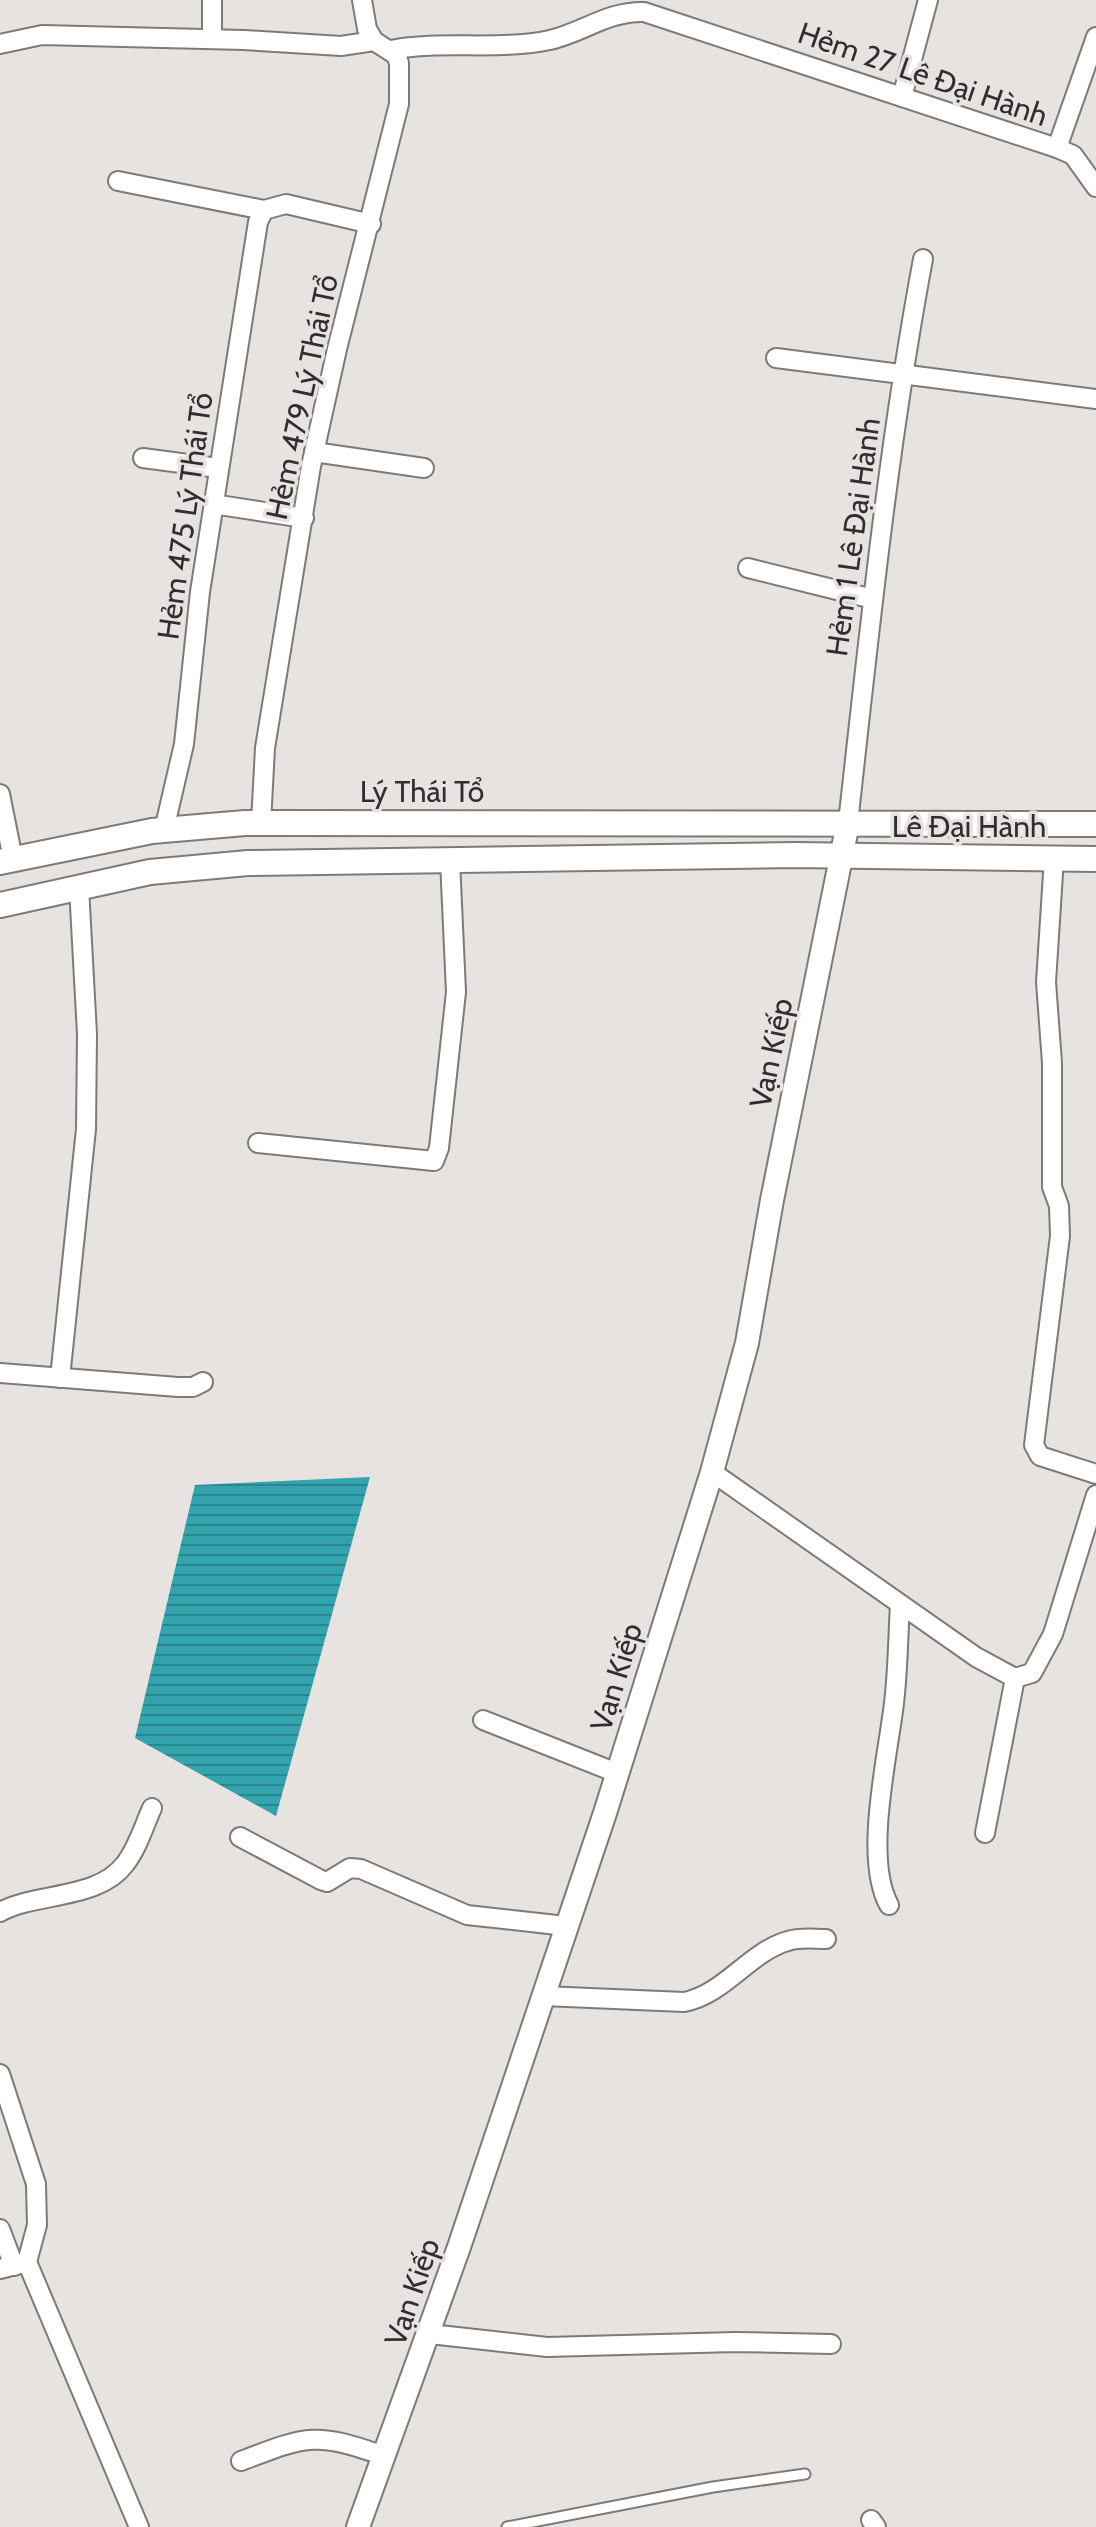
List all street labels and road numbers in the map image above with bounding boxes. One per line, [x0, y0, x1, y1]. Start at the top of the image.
street label: Hẻm 27 Lê Đại Hành [793, 14, 1053, 134]
street label: Hẻm 479 Lý Thái Tổ [258, 271, 346, 523]
street label: Hẻm 475 Lý Thái Tổ [149, 390, 221, 642]
street label: Hẻm 1 Lê Đại Hành [818, 415, 888, 659]
street label: Lý Thái Tổ [360, 773, 484, 810]
street label: Lê Đại Hành [892, 808, 1046, 845]
street label: Vạn Kiếp [741, 995, 801, 1111]
street label: Vạn Kiếp [582, 1618, 650, 1736]
street label: Vạn Kiếp [376, 2233, 448, 2351]

